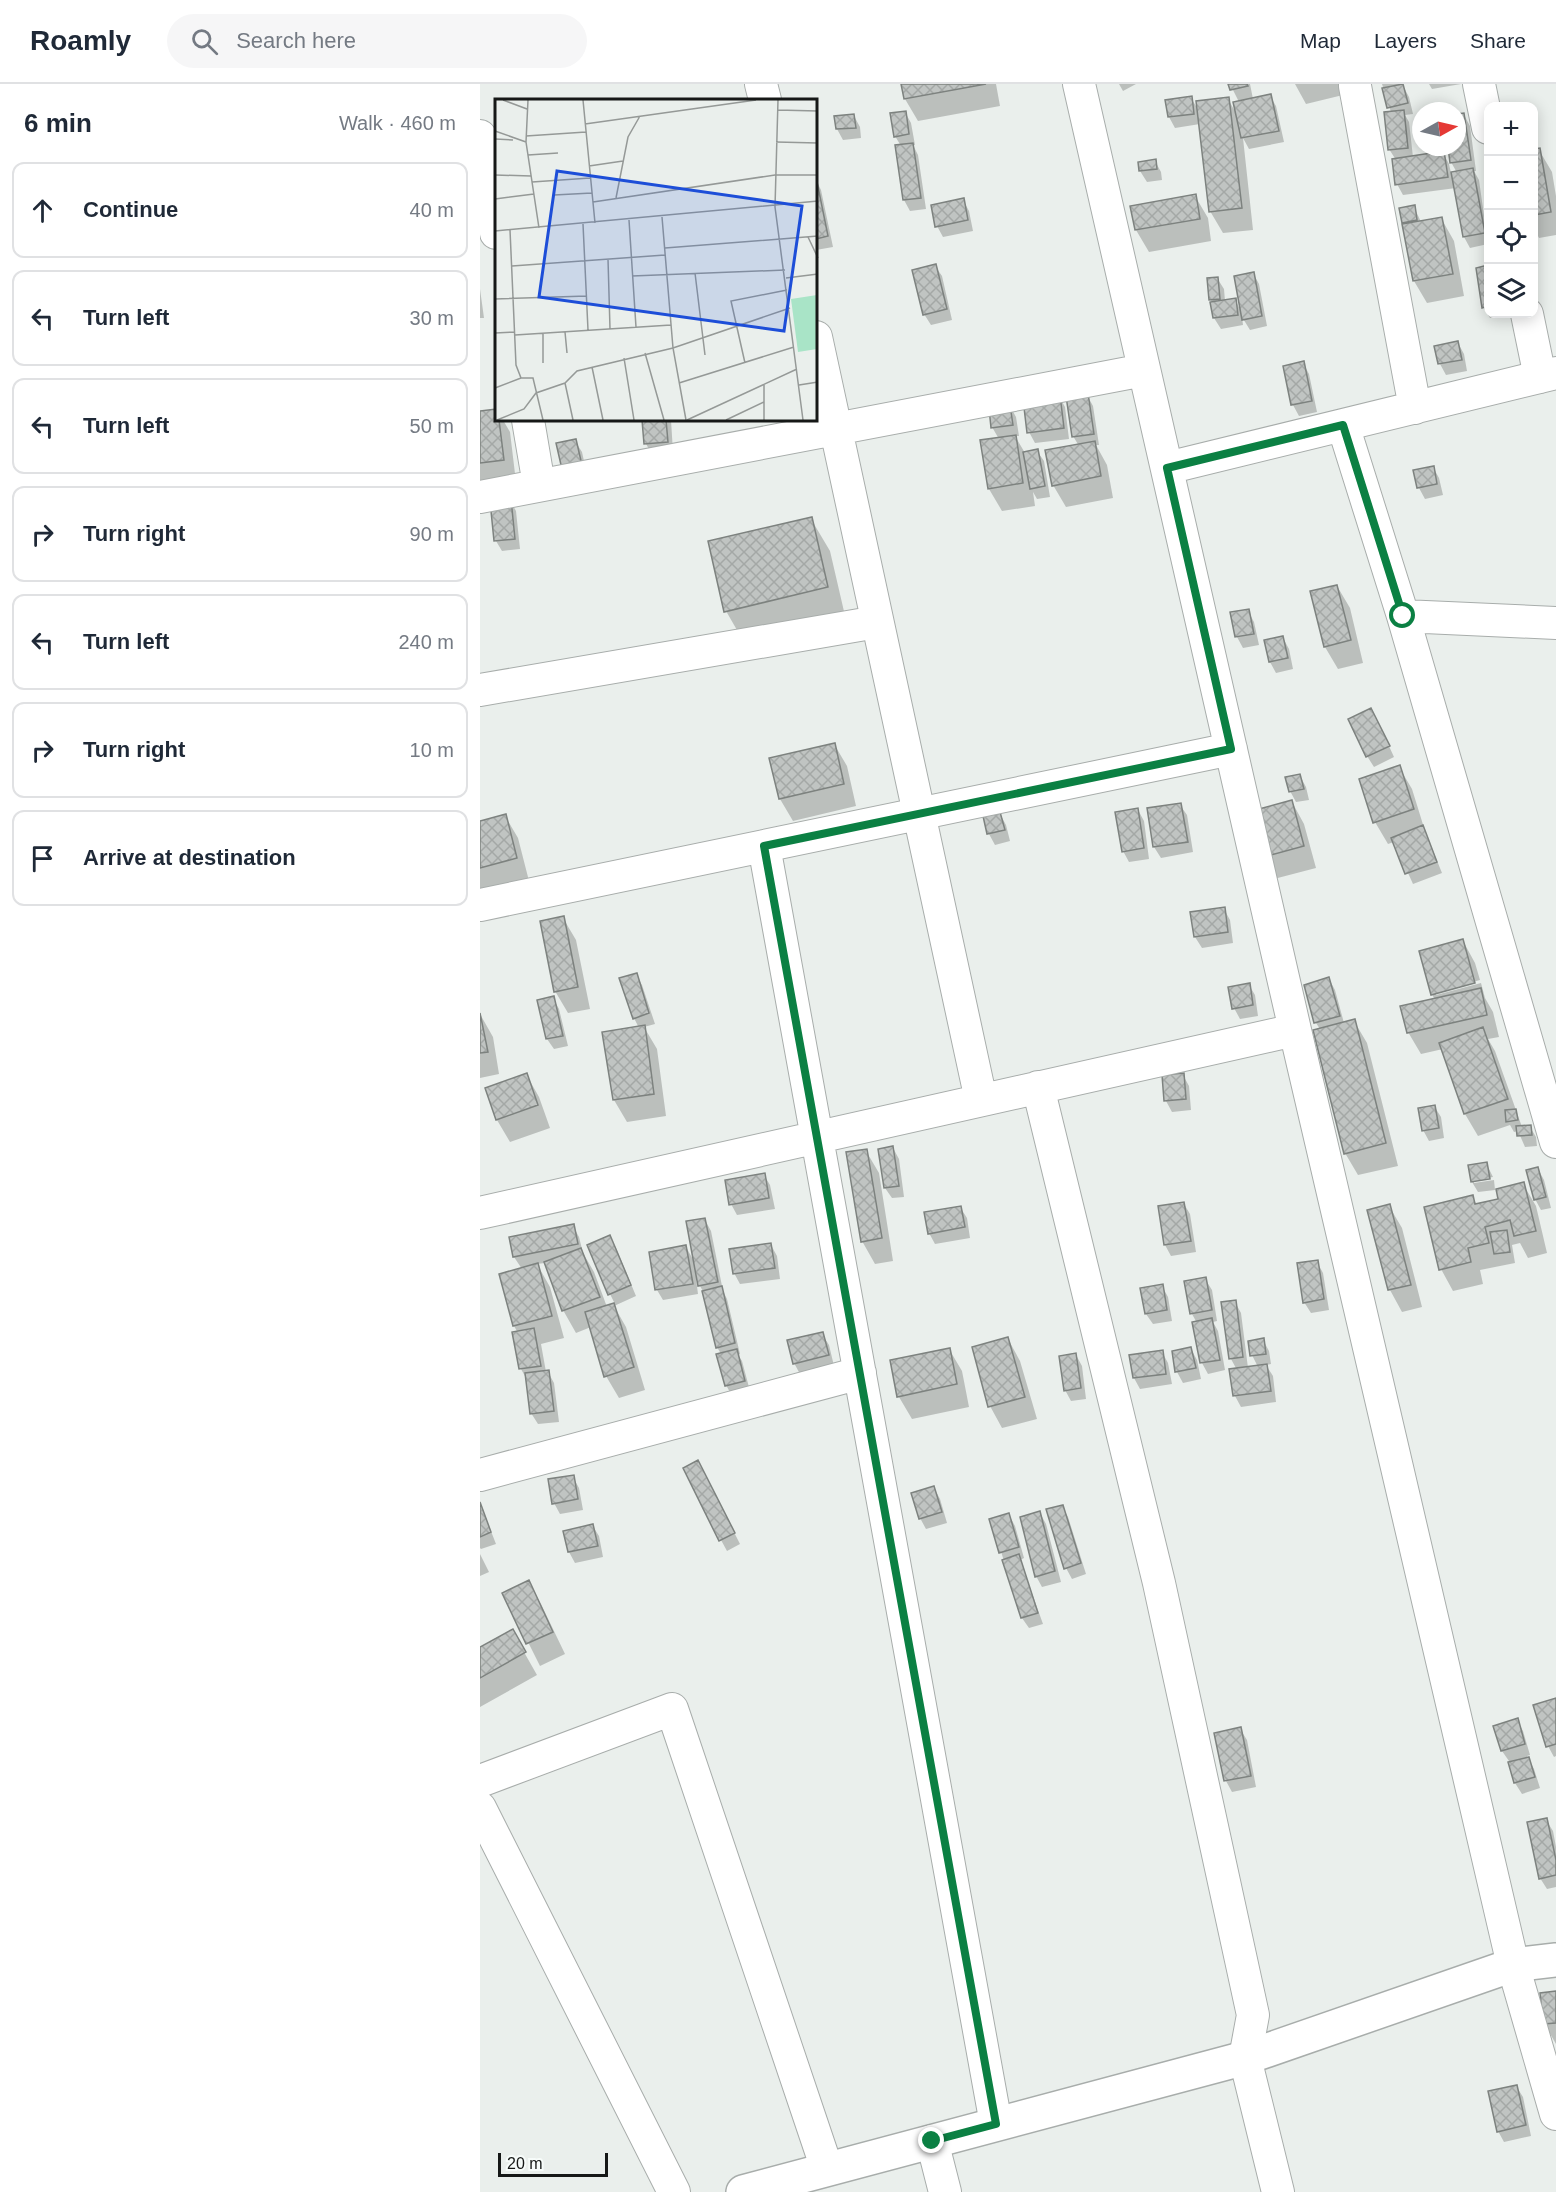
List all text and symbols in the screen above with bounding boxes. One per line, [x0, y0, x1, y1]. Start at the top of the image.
search box [167, 14, 587, 68]
text: Roamly [30, 25, 131, 56]
icon: search [188, 25, 221, 58]
text: Search here [236, 28, 356, 53]
text: Map [1300, 29, 1341, 52]
text: Layers [1374, 29, 1437, 52]
text: Share [1470, 29, 1526, 52]
inset map [495, 99, 818, 422]
north arrow [1412, 102, 1466, 156]
map controls [1484, 102, 1538, 318]
button: + [1484, 102, 1538, 156]
text: 6 min [24, 108, 92, 138]
text: Walk · 460 m [339, 112, 456, 134]
button: − [1484, 156, 1538, 210]
icon: ahead [26, 194, 59, 227]
text: Continue [83, 197, 178, 222]
text: 40 m [410, 199, 454, 221]
button: locate [1484, 210, 1538, 264]
button: layers [1484, 264, 1538, 318]
icon: left [26, 302, 59, 335]
text: Turn left [83, 305, 169, 330]
text: 30 m [410, 307, 454, 329]
icon: left [26, 410, 59, 443]
text: Turn left [83, 413, 169, 438]
text: 50 m [410, 415, 454, 437]
icon: right [26, 518, 59, 551]
text: Turn right [83, 521, 185, 546]
text: 90 m [410, 523, 454, 545]
route start [1389, 602, 1415, 628]
icon: left [26, 626, 59, 659]
text: Turn left [83, 629, 169, 654]
text: 240 m [398, 631, 454, 653]
icon: right [26, 734, 59, 767]
text: Turn right [83, 737, 185, 762]
text: 10 m [410, 739, 454, 761]
icon: arrive [26, 842, 59, 875]
text: Arrive at destination [83, 845, 296, 870]
route end [918, 2127, 944, 2153]
scale bar [498, 2150, 608, 2178]
text: 20 m [507, 2155, 543, 2172]

